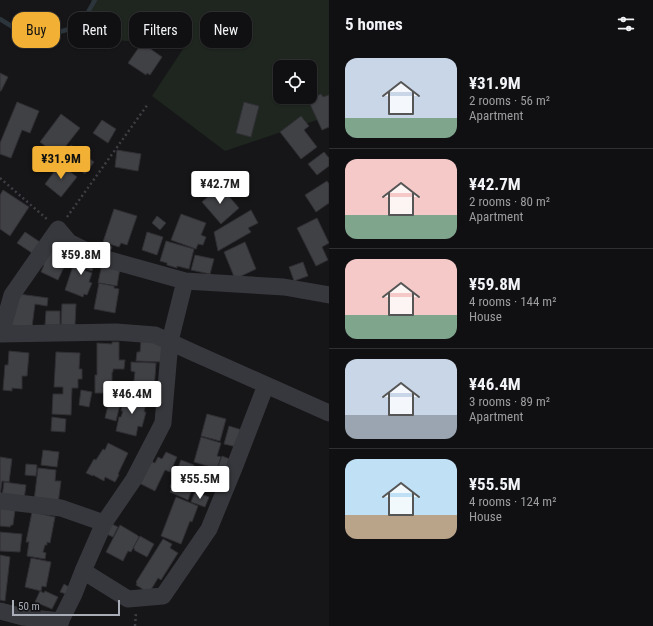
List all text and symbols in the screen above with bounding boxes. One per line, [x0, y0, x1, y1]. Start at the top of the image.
chip: Buy [12, 12, 60, 48]
chip: Rent [68, 12, 121, 48]
chip: Filters [129, 12, 192, 48]
chip: New [200, 12, 252, 48]
icon: filters [615, 13, 637, 35]
text: 5 homes [345, 14, 403, 34]
map controls [273, 60, 317, 104]
button: locate [273, 60, 317, 104]
text: ¥31.9M [469, 73, 521, 93]
icon: home [377, 74, 425, 122]
text: 2 rooms · 56 m² [469, 93, 550, 108]
text: Apartment [469, 108, 523, 123]
pin: ¥31.9M [28, 146, 94, 180]
text: ¥31.9M [41, 151, 81, 166]
pin: ¥42.7M [187, 171, 253, 205]
text: ¥42.7M [469, 174, 521, 194]
icon: home [377, 175, 425, 223]
text: ¥42.7M [200, 176, 240, 191]
text: 2 rooms · 80 m² [469, 194, 550, 209]
text: Apartment [469, 209, 523, 224]
pin: ¥59.8M [48, 242, 114, 276]
text: ¥59.8M [61, 247, 101, 262]
text: ¥59.8M [469, 274, 521, 294]
icon: home [377, 275, 425, 323]
text: 4 rooms · 144 m² [469, 294, 556, 309]
text: House [469, 309, 502, 324]
text: ¥46.4M [469, 374, 521, 394]
icon: home [377, 375, 425, 423]
pin: ¥46.4M [99, 381, 165, 415]
text: ¥46.4M [112, 386, 152, 401]
text: 3 rooms · 89 m² [469, 394, 550, 409]
text: Apartment [469, 409, 523, 424]
pin: ¥55.5M [167, 466, 233, 500]
text: ¥55.5M [180, 471, 220, 486]
text: ¥55.5M [469, 474, 521, 494]
icon: home [377, 475, 425, 523]
text: 4 rooms · 124 m² [469, 494, 556, 509]
text: House [469, 509, 502, 524]
scale bar [12, 598, 120, 617]
text: 50 m [18, 600, 40, 613]

